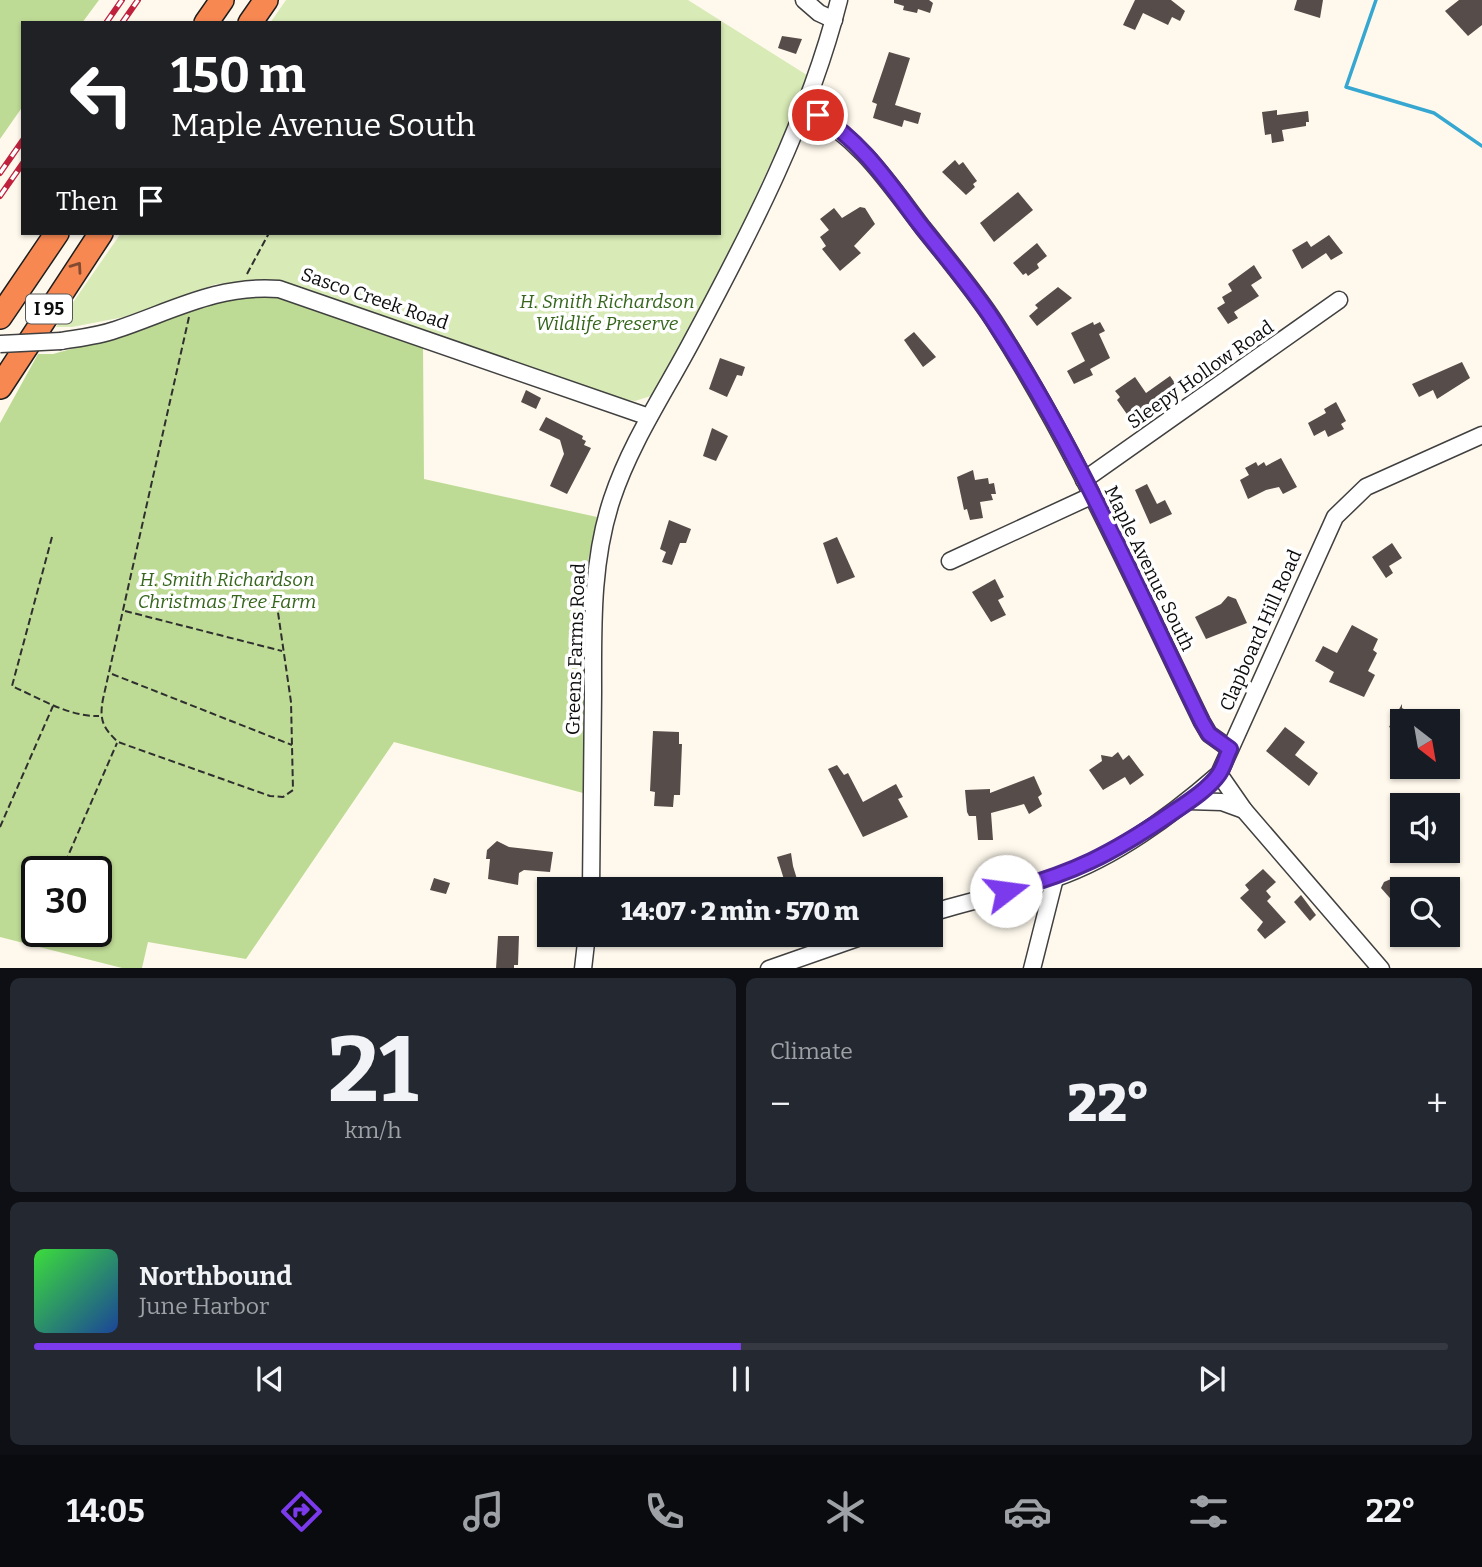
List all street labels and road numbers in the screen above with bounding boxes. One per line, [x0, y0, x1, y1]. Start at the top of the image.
street label: Sasco Creek Road [298, 262, 452, 334]
road number: I 95 [26, 295, 72, 324]
street label: Sleepy Hollow Road [1123, 315, 1278, 434]
street label: Maple Avenue South [1100, 482, 1200, 655]
street label: Clapboard Hill Road [1215, 546, 1306, 714]
street label: Greens Farms Road [561, 563, 590, 735]

